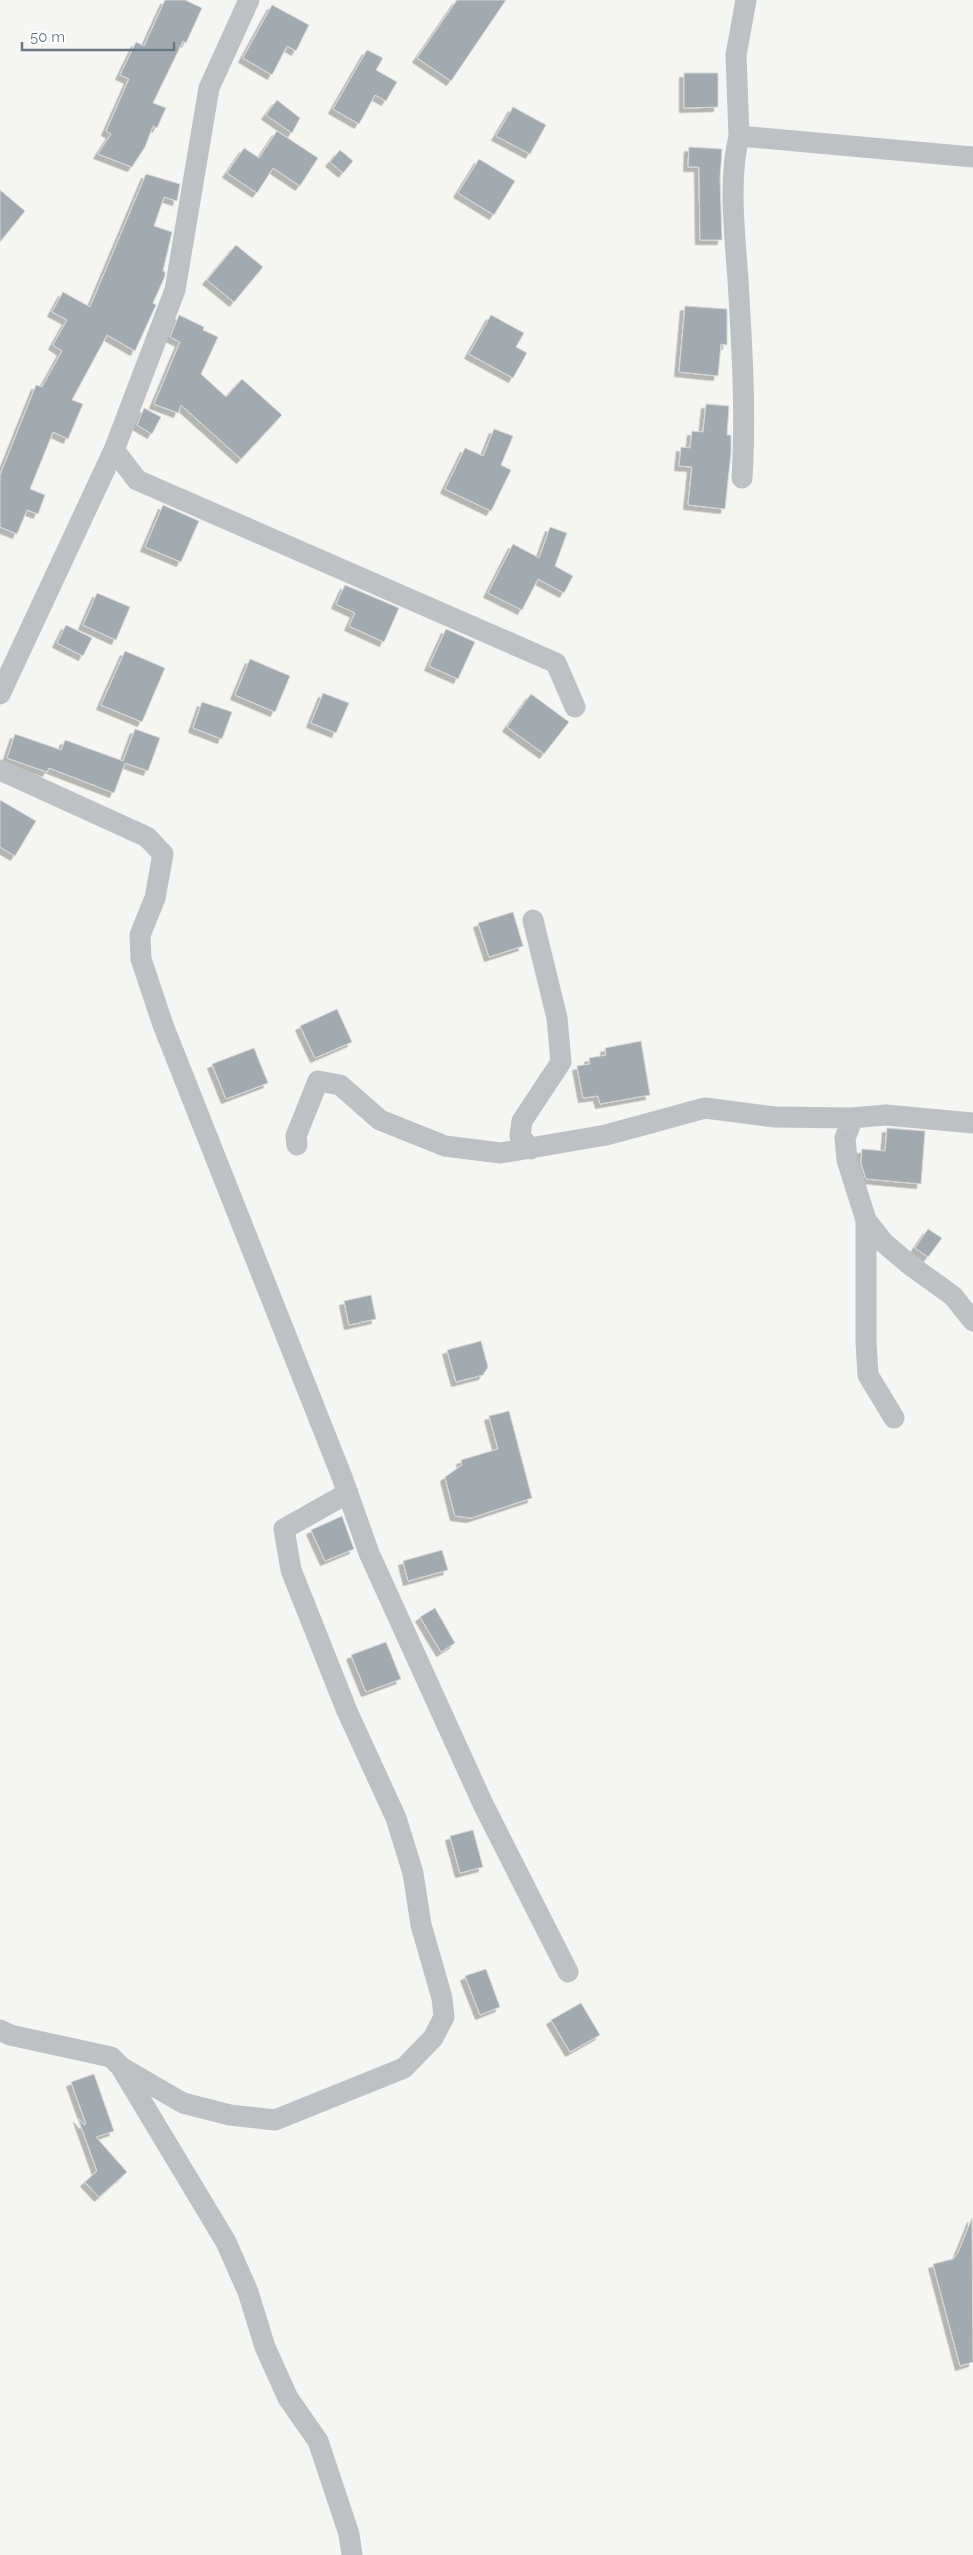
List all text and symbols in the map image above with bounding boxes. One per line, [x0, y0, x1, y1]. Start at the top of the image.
scale bar [22, 20, 175, 52]
text: 50 m [30, 28, 65, 46]

